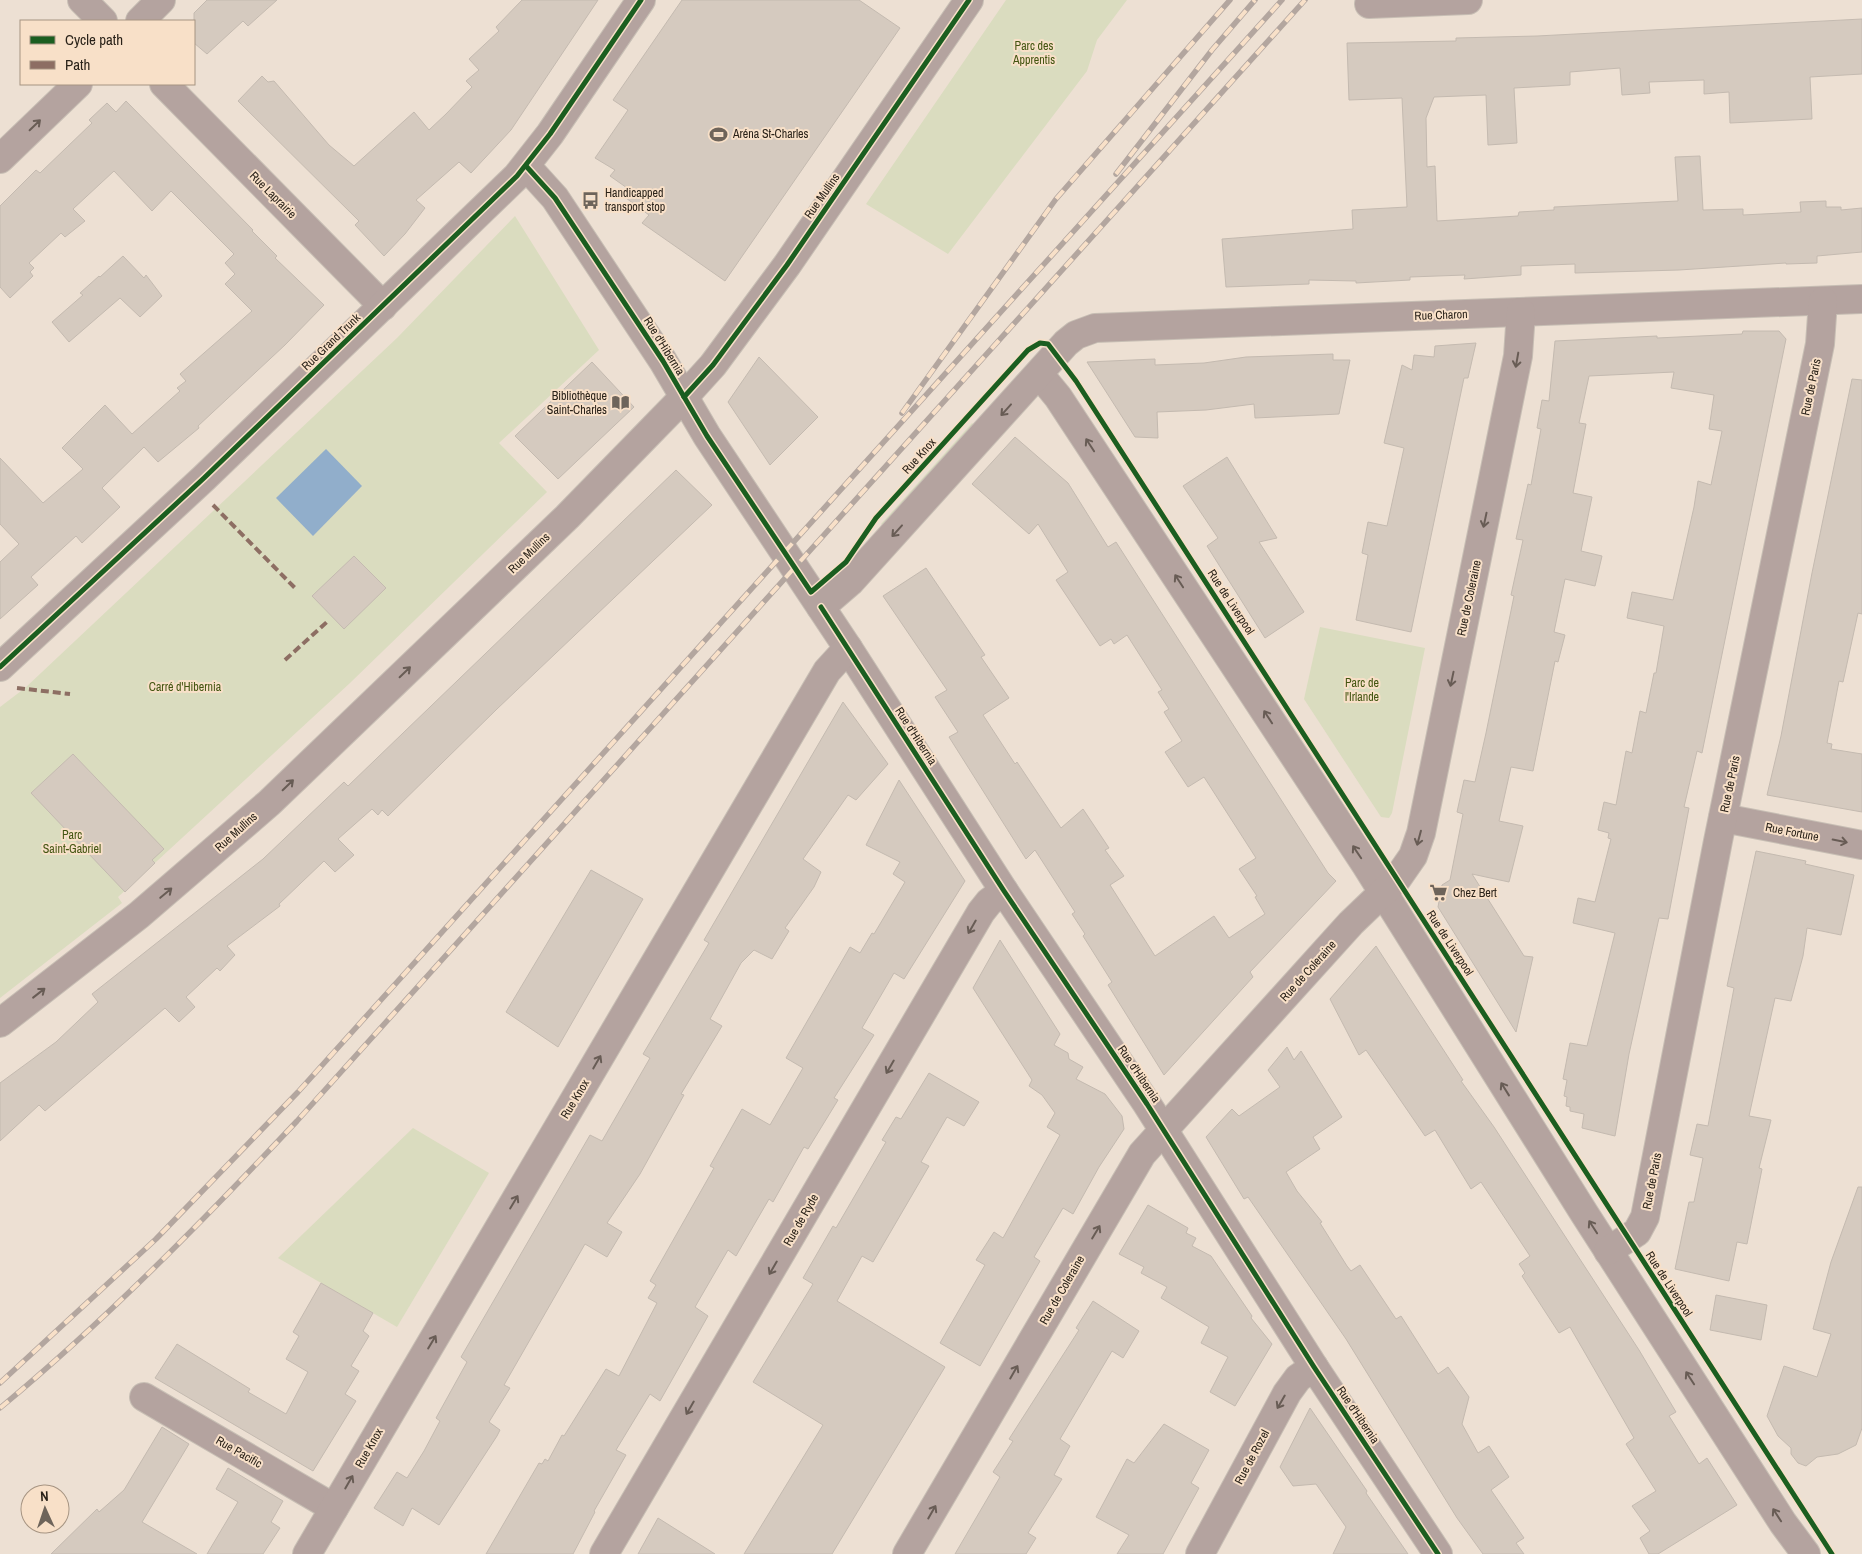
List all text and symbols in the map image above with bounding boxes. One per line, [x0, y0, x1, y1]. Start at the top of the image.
legend [20, 20, 195, 85]
text: Cycle path [65, 29, 123, 50]
park label: Parc des Apprentis [1012, 38, 1055, 68]
text: Path [65, 54, 90, 75]
one-way arrow [29, 119, 41, 131]
sports icon: Aréna St-Charles [709, 124, 729, 144]
place label: Aréna St-Charles [732, 126, 809, 142]
street label: Rue Laprairie [246, 168, 300, 222]
street label: Rue Mullins [801, 170, 843, 222]
place label: Handicapped transport stop [605, 185, 665, 215]
bus stop icon: Handicapped transport stop [581, 190, 601, 210]
street label: Rue Charon [1414, 306, 1468, 324]
street label: Rue Grand Trunk [298, 310, 364, 374]
street label: Rue d'Hibernia [640, 314, 689, 379]
one-way arrow [1512, 352, 1522, 368]
street label: Rue de Paris [1797, 357, 1825, 417]
place label: Bibliothèque Saint-Charles [547, 388, 607, 418]
library icon: Bibliothèque Saint-Charles [611, 393, 631, 413]
one-way arrow [1000, 404, 1012, 417]
street label: Rue Knox [899, 435, 939, 477]
one-way arrow [1084, 438, 1095, 452]
one-way arrow [1480, 511, 1489, 527]
one-way arrow [891, 524, 903, 537]
street label: Rue Mullins [505, 529, 553, 577]
street label: Rue de Coleraine [1453, 559, 1485, 637]
street label: Rue de Liverpool [1204, 566, 1258, 638]
one-way arrow [1174, 574, 1184, 588]
one-way arrow [399, 666, 411, 678]
one-way arrow [1447, 670, 1456, 686]
park label: Parc de l'Irlande [1345, 675, 1379, 705]
park label: Carré d'Hibernia [149, 679, 222, 695]
street label: Rue d'Hibernia [891, 704, 941, 768]
one-way arrow [1263, 710, 1273, 724]
street label: Rue de Paris [1716, 754, 1744, 814]
one-way arrow [281, 779, 294, 791]
street label: Rue Mullins [211, 809, 261, 855]
street label: Rue Fortune [1764, 819, 1820, 845]
park label: Parc Saint-Gabriel [43, 827, 101, 857]
one-way arrow [1414, 830, 1423, 846]
one-way arrow [1831, 836, 1847, 846]
one-way arrow [1352, 846, 1362, 860]
supermarket icon: Chez Bert [1429, 883, 1449, 903]
place label: Chez Bert [1453, 885, 1497, 901]
one-way arrow [159, 887, 172, 898]
street label: Rue de Liverpool [1423, 907, 1477, 979]
one-way arrow [967, 919, 977, 934]
street label: Rue de Coleraine [1276, 937, 1340, 1005]
one-way arrow [32, 988, 45, 999]
street label: Rue d'Hibernia [1114, 1042, 1164, 1106]
one-way arrow [592, 1055, 602, 1069]
one-way arrow [885, 1060, 895, 1074]
street label: Rue Knox [557, 1076, 593, 1122]
one-way arrow [1500, 1083, 1510, 1097]
street label: Rue de Paris [1639, 1151, 1665, 1211]
street label: Rue de Ryde [780, 1191, 822, 1249]
one-way arrow [510, 1195, 520, 1209]
one-way arrow [1587, 1220, 1597, 1234]
one-way arrow [1092, 1225, 1102, 1239]
street label: Rue de Liverpool [1642, 1248, 1696, 1320]
street label: Rue de Coleraine [1036, 1253, 1088, 1327]
one-way arrow [767, 1260, 777, 1274]
one-way arrow [427, 1335, 437, 1349]
one-way arrow [1010, 1365, 1020, 1379]
one-way arrow [1685, 1371, 1695, 1385]
street label: Rue d'Hibernia [1333, 1383, 1383, 1447]
one-way arrow [1276, 1395, 1286, 1409]
one-way arrow [685, 1400, 695, 1414]
street label: Rue Knox [351, 1425, 387, 1471]
street label: Rue de Rozel [1231, 1427, 1273, 1487]
street label: Rue Pacific [213, 1432, 265, 1472]
one-way arrow [344, 1474, 354, 1489]
north arrow [20, 1484, 70, 1534]
text: N [40, 1487, 49, 1505]
one-way arrow [927, 1504, 937, 1519]
one-way arrow [1772, 1508, 1782, 1522]

